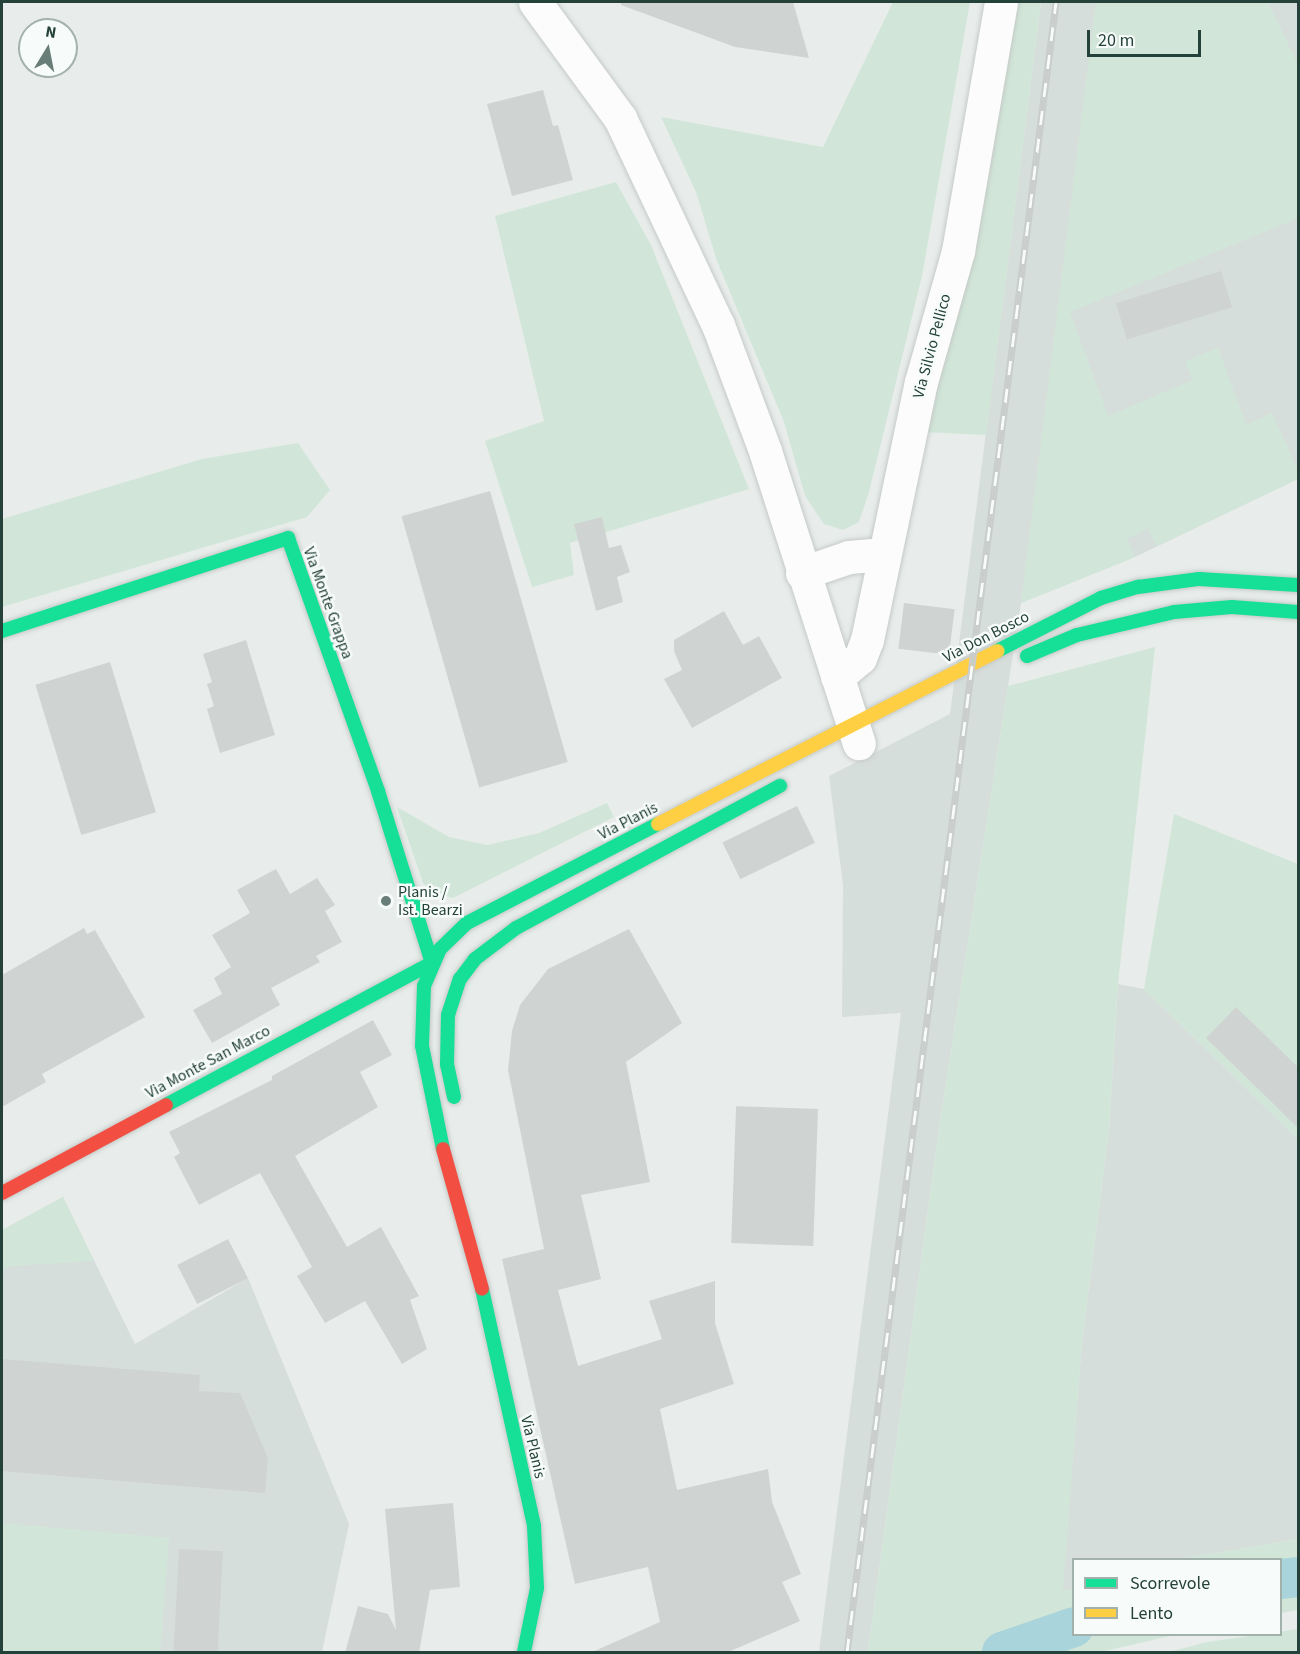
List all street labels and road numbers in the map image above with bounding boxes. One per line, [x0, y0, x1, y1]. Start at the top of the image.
street label: Via Silvio Pellico [909, 292, 955, 400]
street label: Via Monte Grappa [299, 544, 357, 662]
street label: Via Don Bosco [940, 607, 1032, 667]
street label: Via Planis [595, 798, 661, 844]
street label: Via Monte San Marco [143, 1021, 273, 1103]
street label: Via Planis [516, 1414, 550, 1480]

